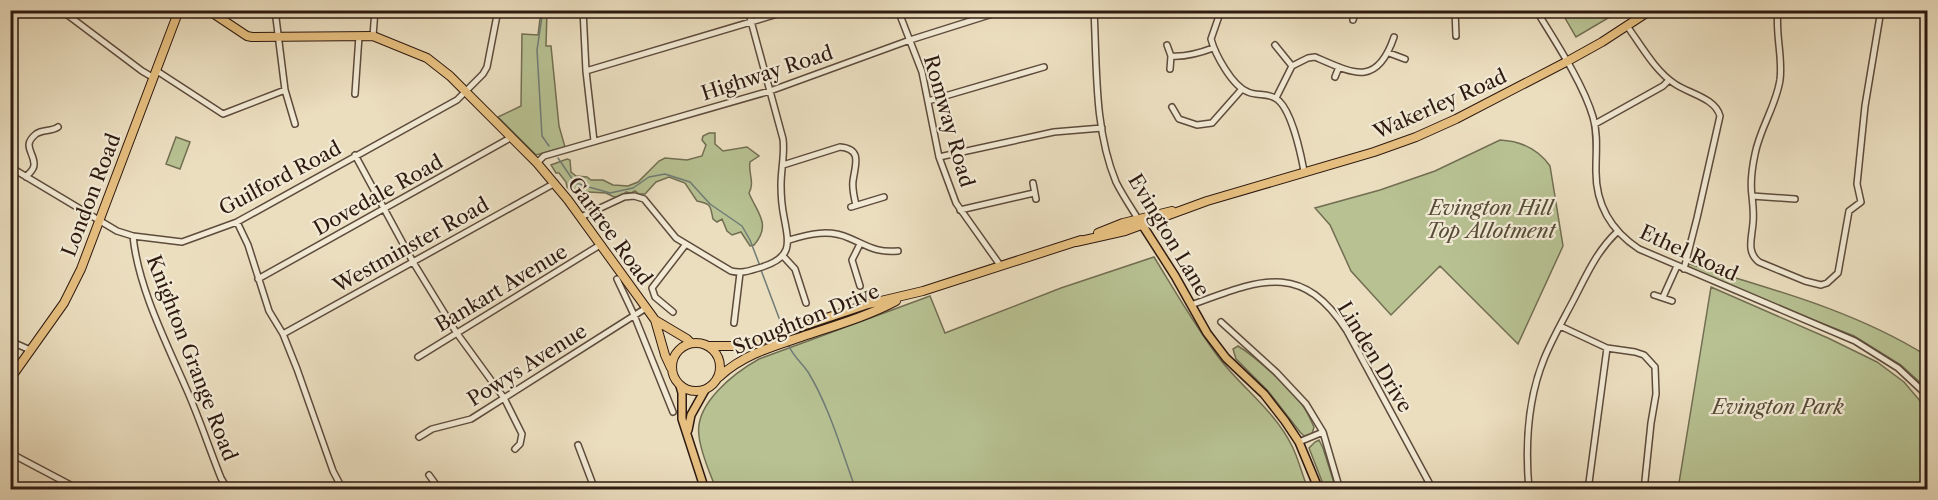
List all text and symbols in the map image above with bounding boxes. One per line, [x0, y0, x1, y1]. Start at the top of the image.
street label: Highway Road [698, 40, 836, 106]
street label: Romway Road [919, 52, 979, 190]
street label: Wakerley Road [1369, 64, 1510, 144]
street label: London Road [57, 130, 125, 260]
street label: Guilford Road [215, 136, 345, 220]
street label: Dovedale Road [309, 150, 447, 240]
street label: Evington Lane [1123, 170, 1215, 300]
street label: Gartree Road [563, 172, 657, 290]
street label: Westminster Road [328, 192, 493, 298]
park label: Evington Hill Top Allotment [1426, 196, 1557, 243]
street label: Ethel Road [1636, 220, 1742, 286]
street label: Bankart Avenue [431, 239, 571, 337]
street label: Knighton Grange Road [142, 252, 242, 464]
street label: Stoughton Drive [729, 279, 883, 359]
street label: Linden Drive [1333, 297, 1417, 417]
street label: Powys Avenue [463, 319, 591, 411]
park label: Evington Park [1710, 395, 1845, 419]

